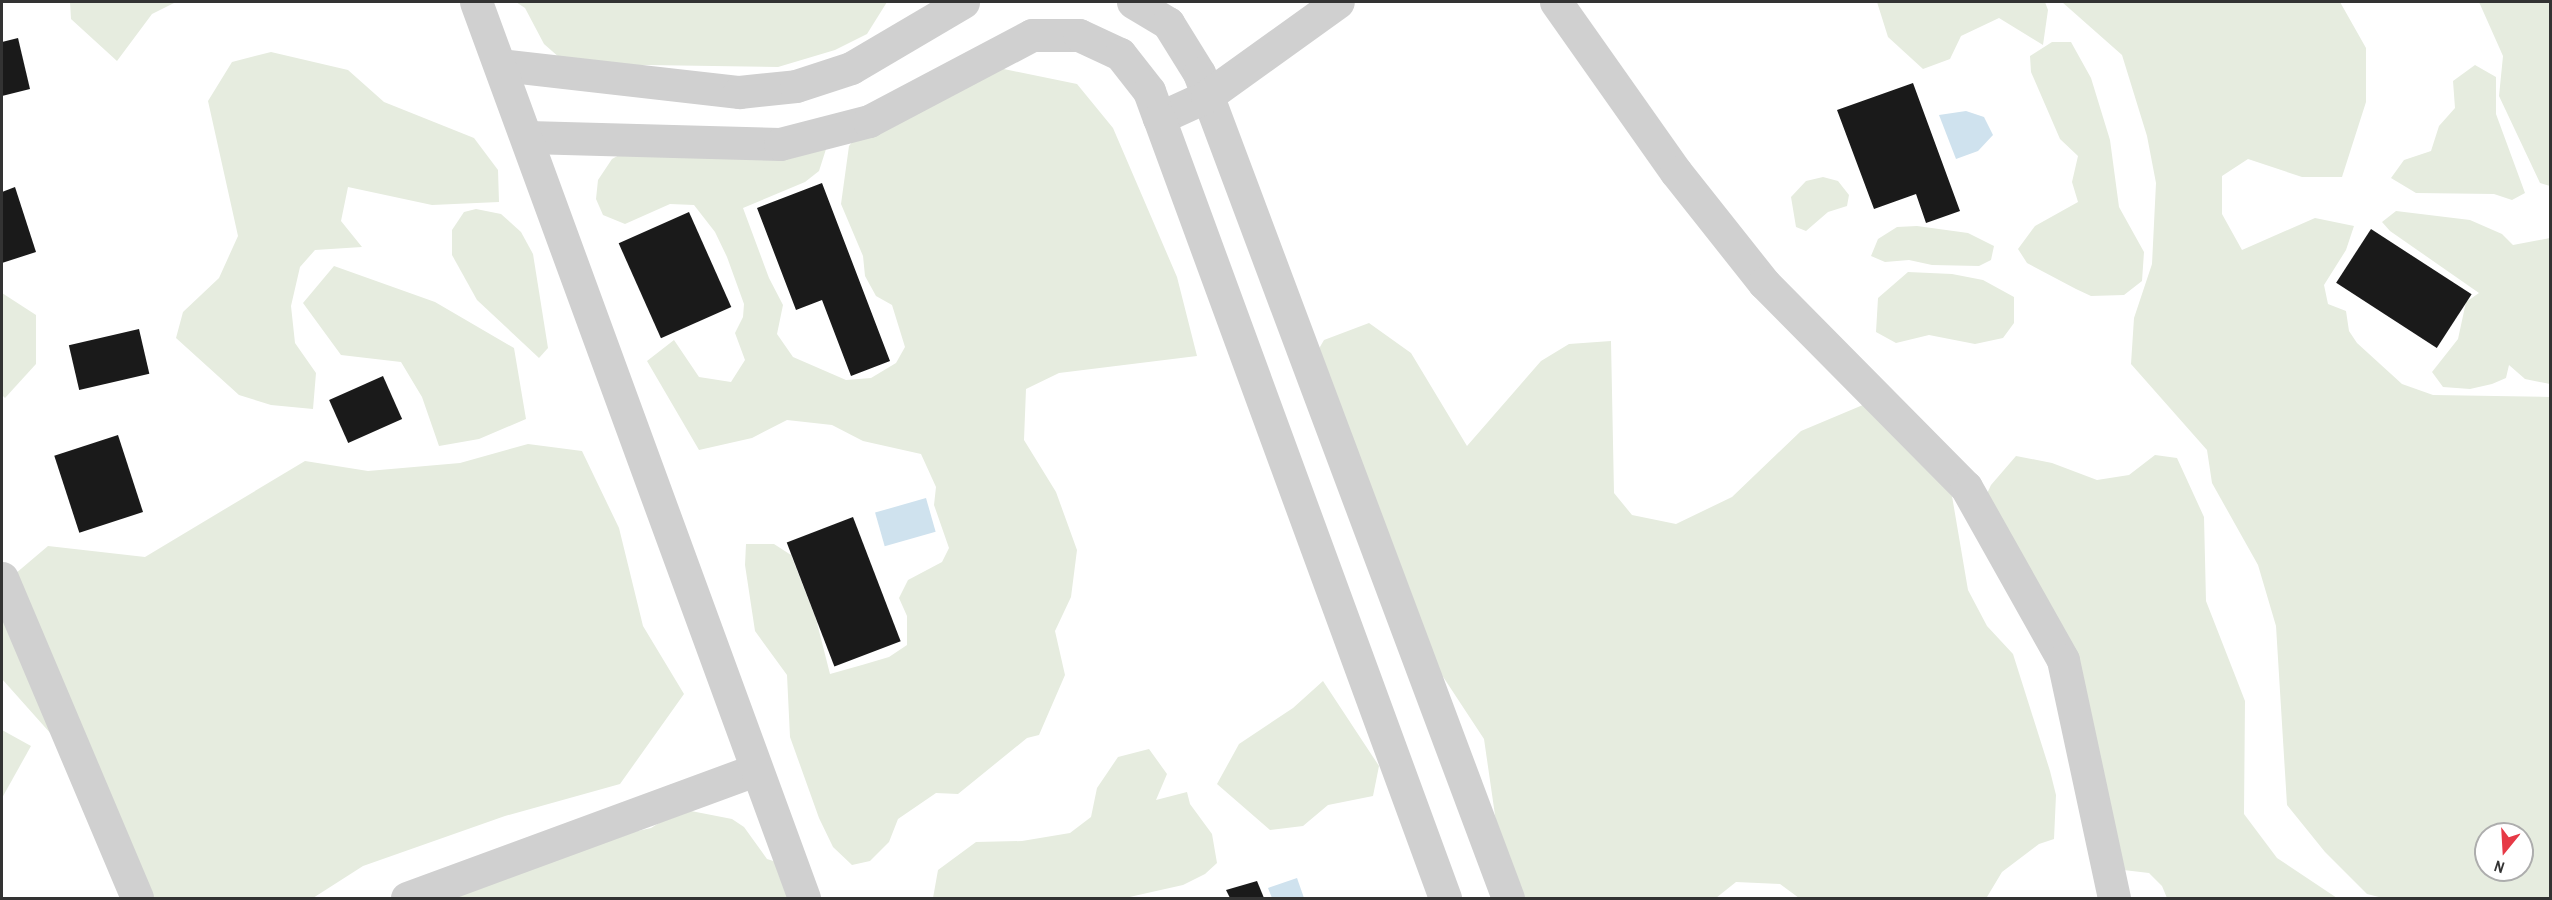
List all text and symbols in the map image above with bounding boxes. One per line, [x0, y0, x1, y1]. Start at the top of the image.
north arrow [2474, 822, 2534, 882]
text: N [2491, 855, 2507, 879]

